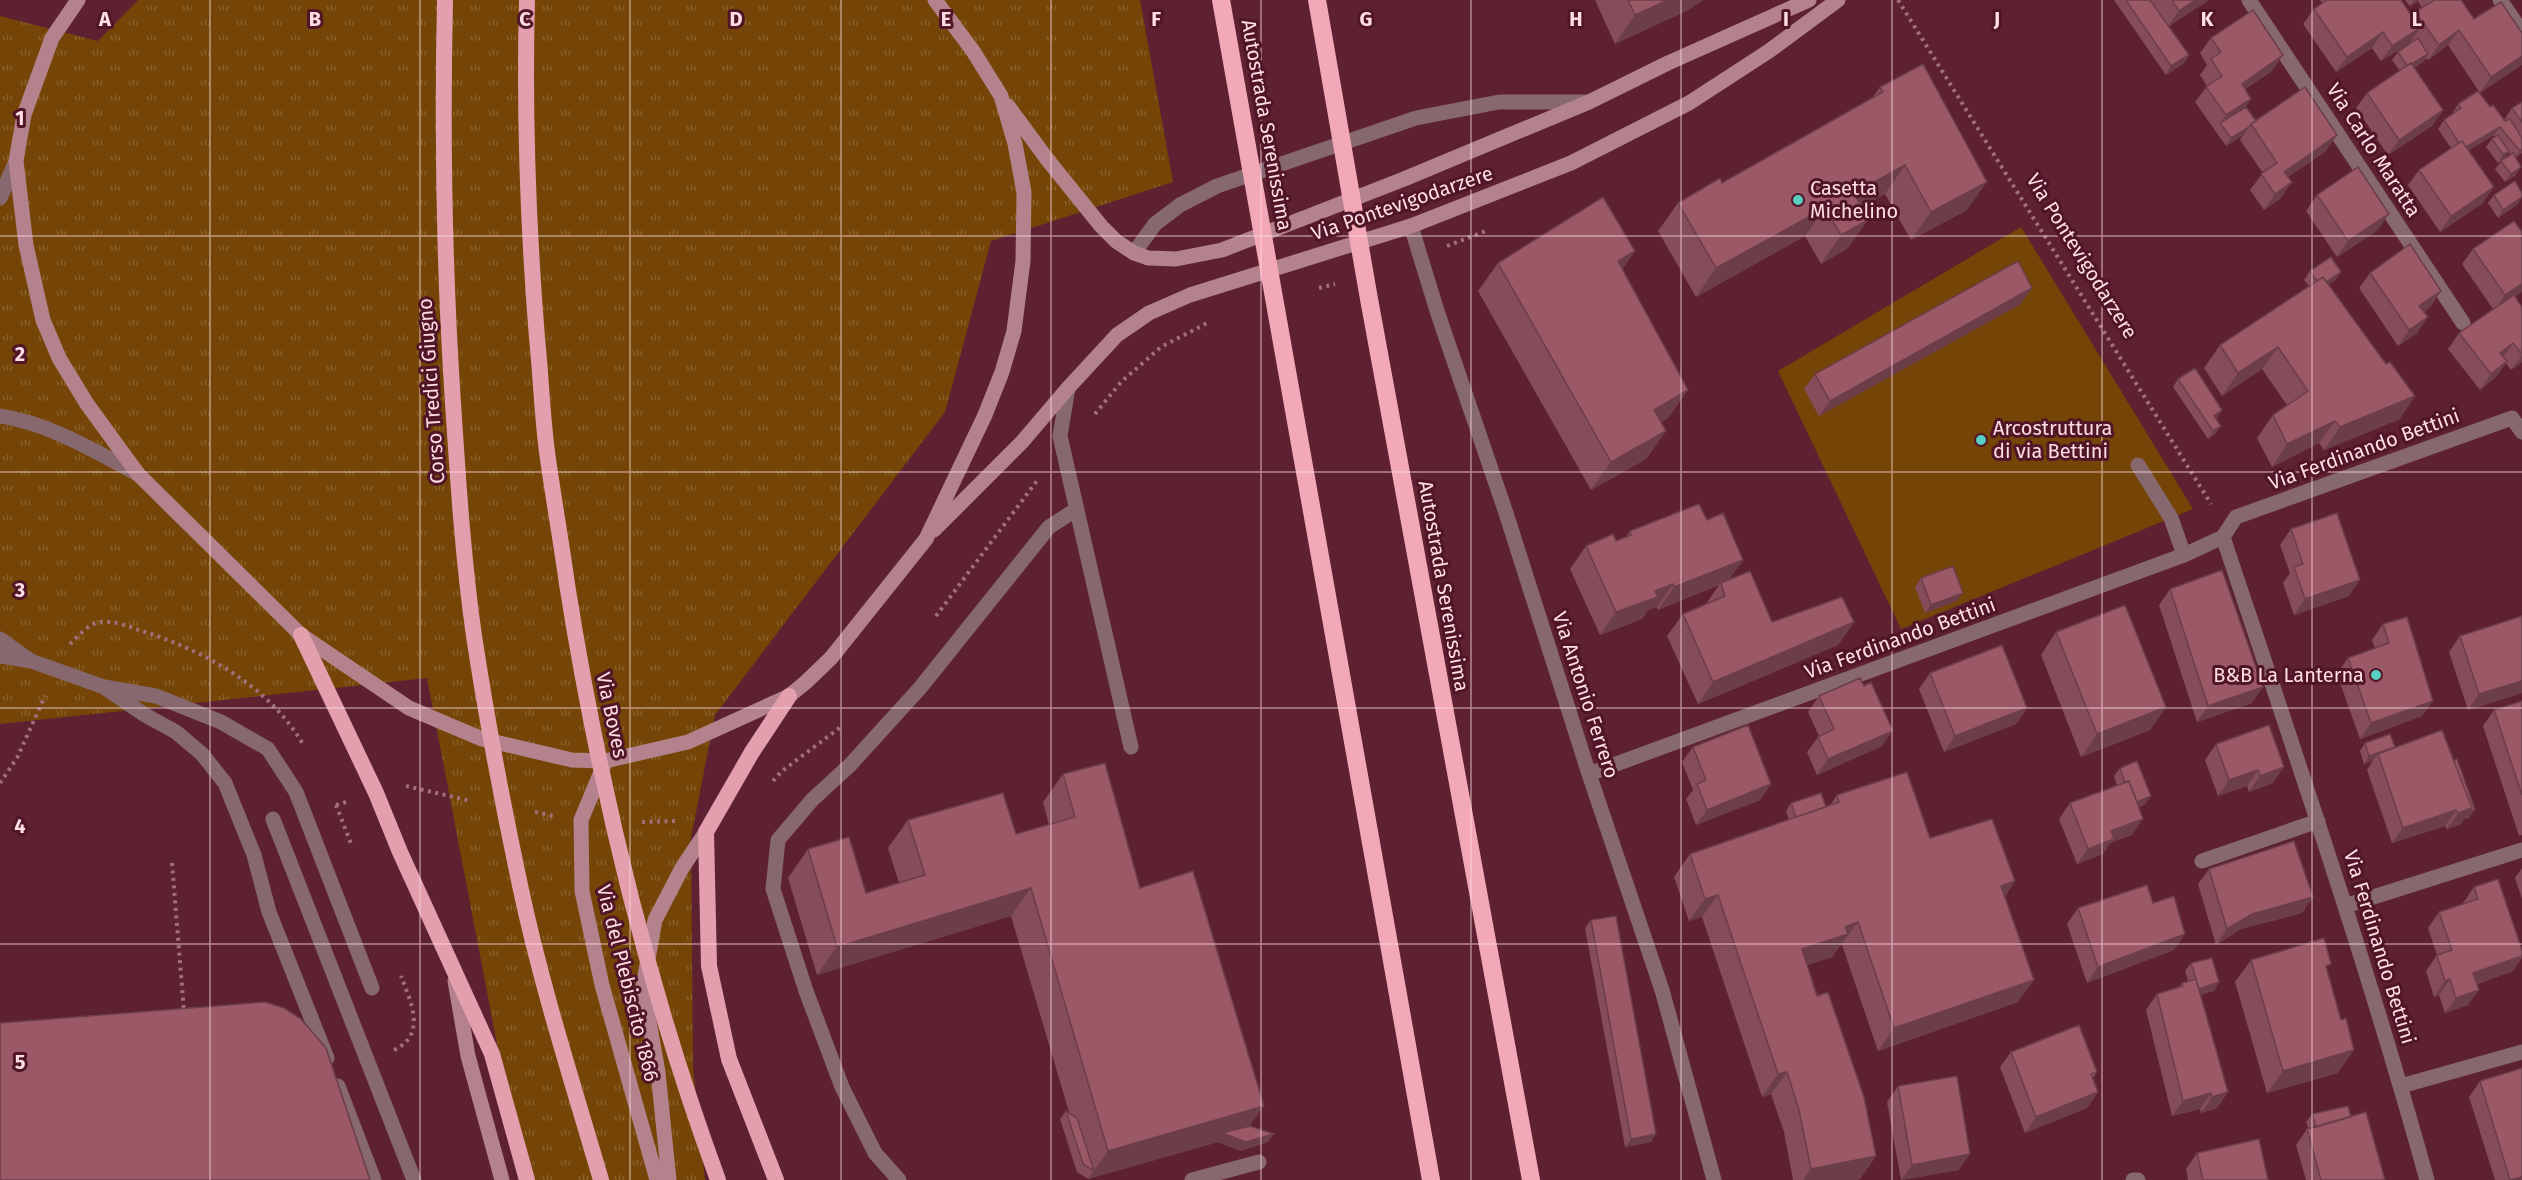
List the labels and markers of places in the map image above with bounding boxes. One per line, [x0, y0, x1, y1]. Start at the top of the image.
place label: Casetta Michelino [1810, 176, 1898, 223]
marker: Casetta Michelino [1791, 193, 1805, 207]
place label: Arcostruttura di via Bettini [1993, 416, 2112, 463]
marker: Arcostruttura di via Bettini [1974, 433, 1988, 447]
place label: B&B La Lanterna [2213, 663, 2364, 687]
marker: B&B La Lanterna [2369, 668, 2383, 682]

